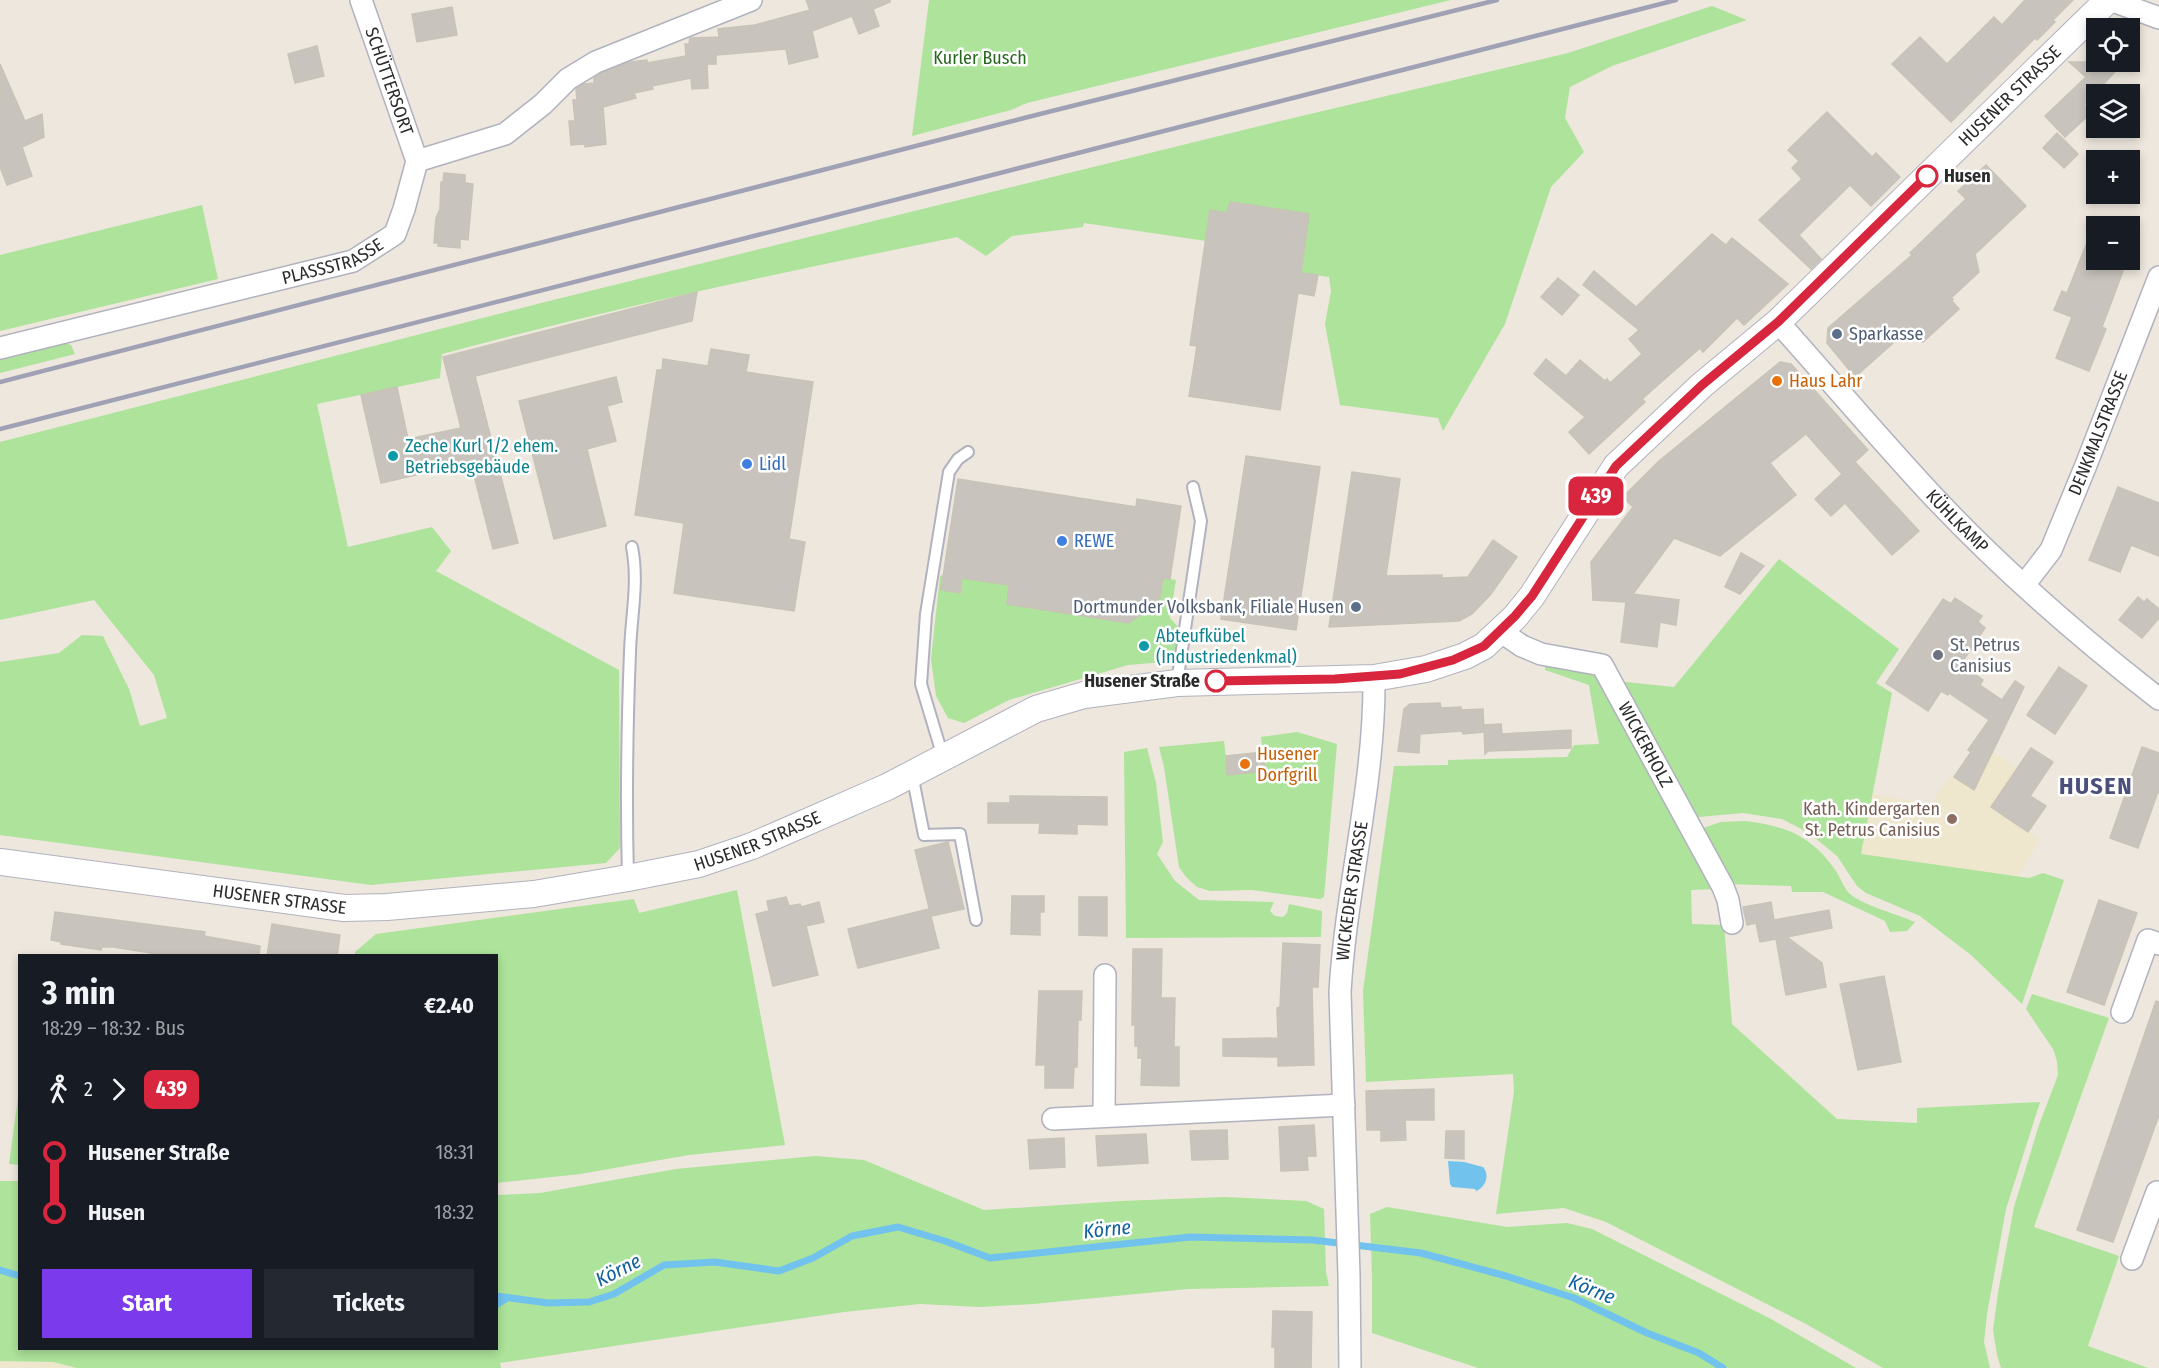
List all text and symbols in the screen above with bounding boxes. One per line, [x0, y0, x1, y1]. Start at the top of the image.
map controls [2086, 18, 2140, 270]
button: locate [2086, 18, 2140, 72]
street label: SCHÜTTERSORT [360, 24, 418, 139]
street label: HUSENER STRASSE [1954, 41, 2066, 151]
park label: Kurler Busch [933, 47, 1027, 69]
button: layers [2086, 84, 2140, 138]
button: + [2086, 150, 2140, 204]
marker: Husen [1916, 165, 1938, 187]
place label: Husen [1944, 165, 1991, 187]
button: − [2086, 216, 2140, 270]
street label: PLASSSTRASSE [280, 234, 387, 289]
place label: Sparkasse [1849, 323, 1923, 345]
marker: Sparkasse [1830, 327, 1844, 341]
street label: DENKMALSTRASSE [2064, 368, 2132, 499]
place label: Haus Lahr [1789, 370, 1863, 392]
marker: Haus Lahr [1770, 374, 1784, 388]
place label: Zeche Kurl 1/2 ehem. Betriebsgebäude [405, 435, 558, 478]
marker: Zeche Kurl 1/2 ehem. Betriebsgebäude [386, 449, 400, 463]
place label: Lidl [759, 453, 786, 475]
marker: Lidl [740, 457, 754, 471]
line badge: 439 [1562, 476, 1630, 516]
text: 439 [1580, 483, 1612, 509]
street label: KÜHLKAMP [1921, 485, 1993, 557]
place label: REWE [1074, 530, 1114, 552]
marker: REWE [1055, 534, 1069, 548]
place label: Dortmunder Volksbank, Filiale Husen [1073, 596, 1344, 618]
marker: Dortmunder Volksbank, Filiale Husen [1349, 600, 1363, 614]
place label: Abteufkübel (Industriedenkmal) [1156, 625, 1297, 668]
place label: St. Petrus Canisius [1950, 634, 2020, 677]
marker: Abteufkübel (Industriedenkmal) [1137, 639, 1151, 653]
marker: St. Petrus Canisius [1931, 648, 1945, 662]
place label: Husener Straße [1084, 670, 1200, 692]
marker: Husener Straße [1205, 670, 1227, 692]
street label: WICKERHOLZ [1613, 698, 1678, 791]
place label: Husener Dorfgrill [1257, 743, 1319, 786]
marker: Husener Dorfgrill [1238, 757, 1252, 771]
district label: HUSEN [2059, 772, 2133, 800]
place label: Kath. Kindergarten St. Petrus Canisius [1803, 798, 1940, 841]
street label: HUSENER STRASSE [691, 806, 824, 876]
marker: Kath. Kindergarten St. Petrus Canisius [1945, 812, 1959, 826]
street label: WICKEDER STRASSE [1331, 820, 1373, 962]
street label: HUSENER STRASSE [211, 880, 348, 919]
text: 3 min [42, 973, 116, 1013]
text: €2.40 [424, 992, 474, 1019]
text: 18:29 – 18:32 · Bus [42, 1016, 185, 1040]
icon: walk [42, 1073, 75, 1106]
icon: forward [102, 1073, 135, 1106]
text: 439 [156, 1076, 187, 1102]
text: 2 [84, 1077, 93, 1101]
text: Husener Straße [88, 1139, 230, 1166]
text: 18:31 [435, 1140, 474, 1164]
text: Husen [88, 1199, 145, 1226]
text: 18:32 [434, 1200, 474, 1224]
water label: Körne [1082, 1215, 1132, 1243]
water label: Körne [591, 1248, 645, 1292]
button: Start [42, 1269, 252, 1338]
button: Tickets [264, 1269, 474, 1338]
water label: Körne [1565, 1269, 1619, 1309]

